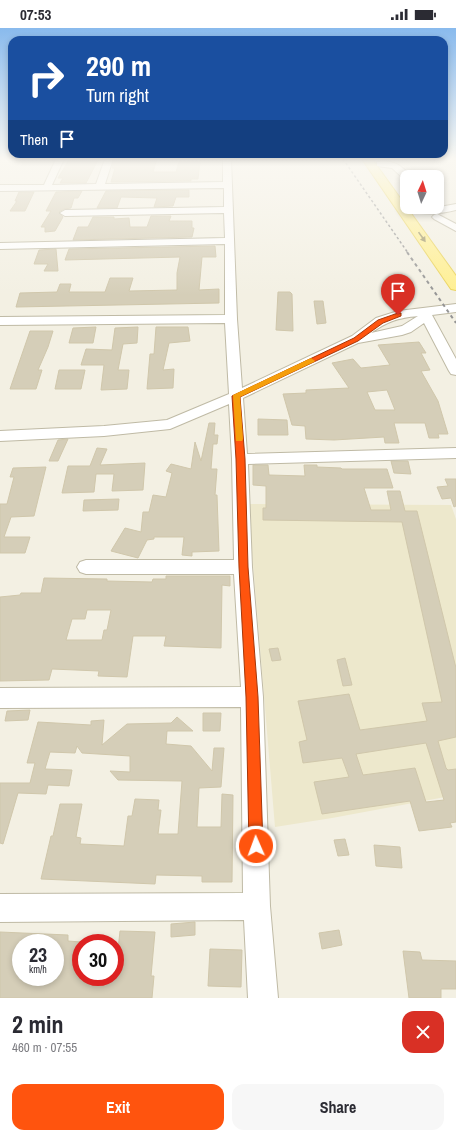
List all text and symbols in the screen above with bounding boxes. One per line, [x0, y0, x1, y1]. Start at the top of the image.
text: 07:53 [20, 4, 51, 25]
text: 290 m [86, 47, 151, 85]
icon: right [20, 52, 72, 104]
text: Turn right [86, 83, 149, 108]
icon: arrive [56, 128, 78, 150]
text: Then [20, 129, 48, 150]
north arrow [400, 170, 444, 214]
map controls [400, 170, 444, 214]
one-way arrow [417, 231, 426, 242]
pin [381, 274, 415, 315]
icon: arrive [387, 280, 409, 302]
position arrow [235, 825, 277, 867]
speed limit sign: 30 [72, 934, 124, 986]
text: 23 [29, 941, 47, 968]
text: km/h [29, 963, 47, 976]
text: 2 min [12, 1008, 63, 1040]
button: close [402, 1011, 444, 1053]
text: 460 m · 07:55 [12, 1039, 77, 1056]
button: Exit [12, 1084, 224, 1130]
button: Share [232, 1084, 444, 1130]

